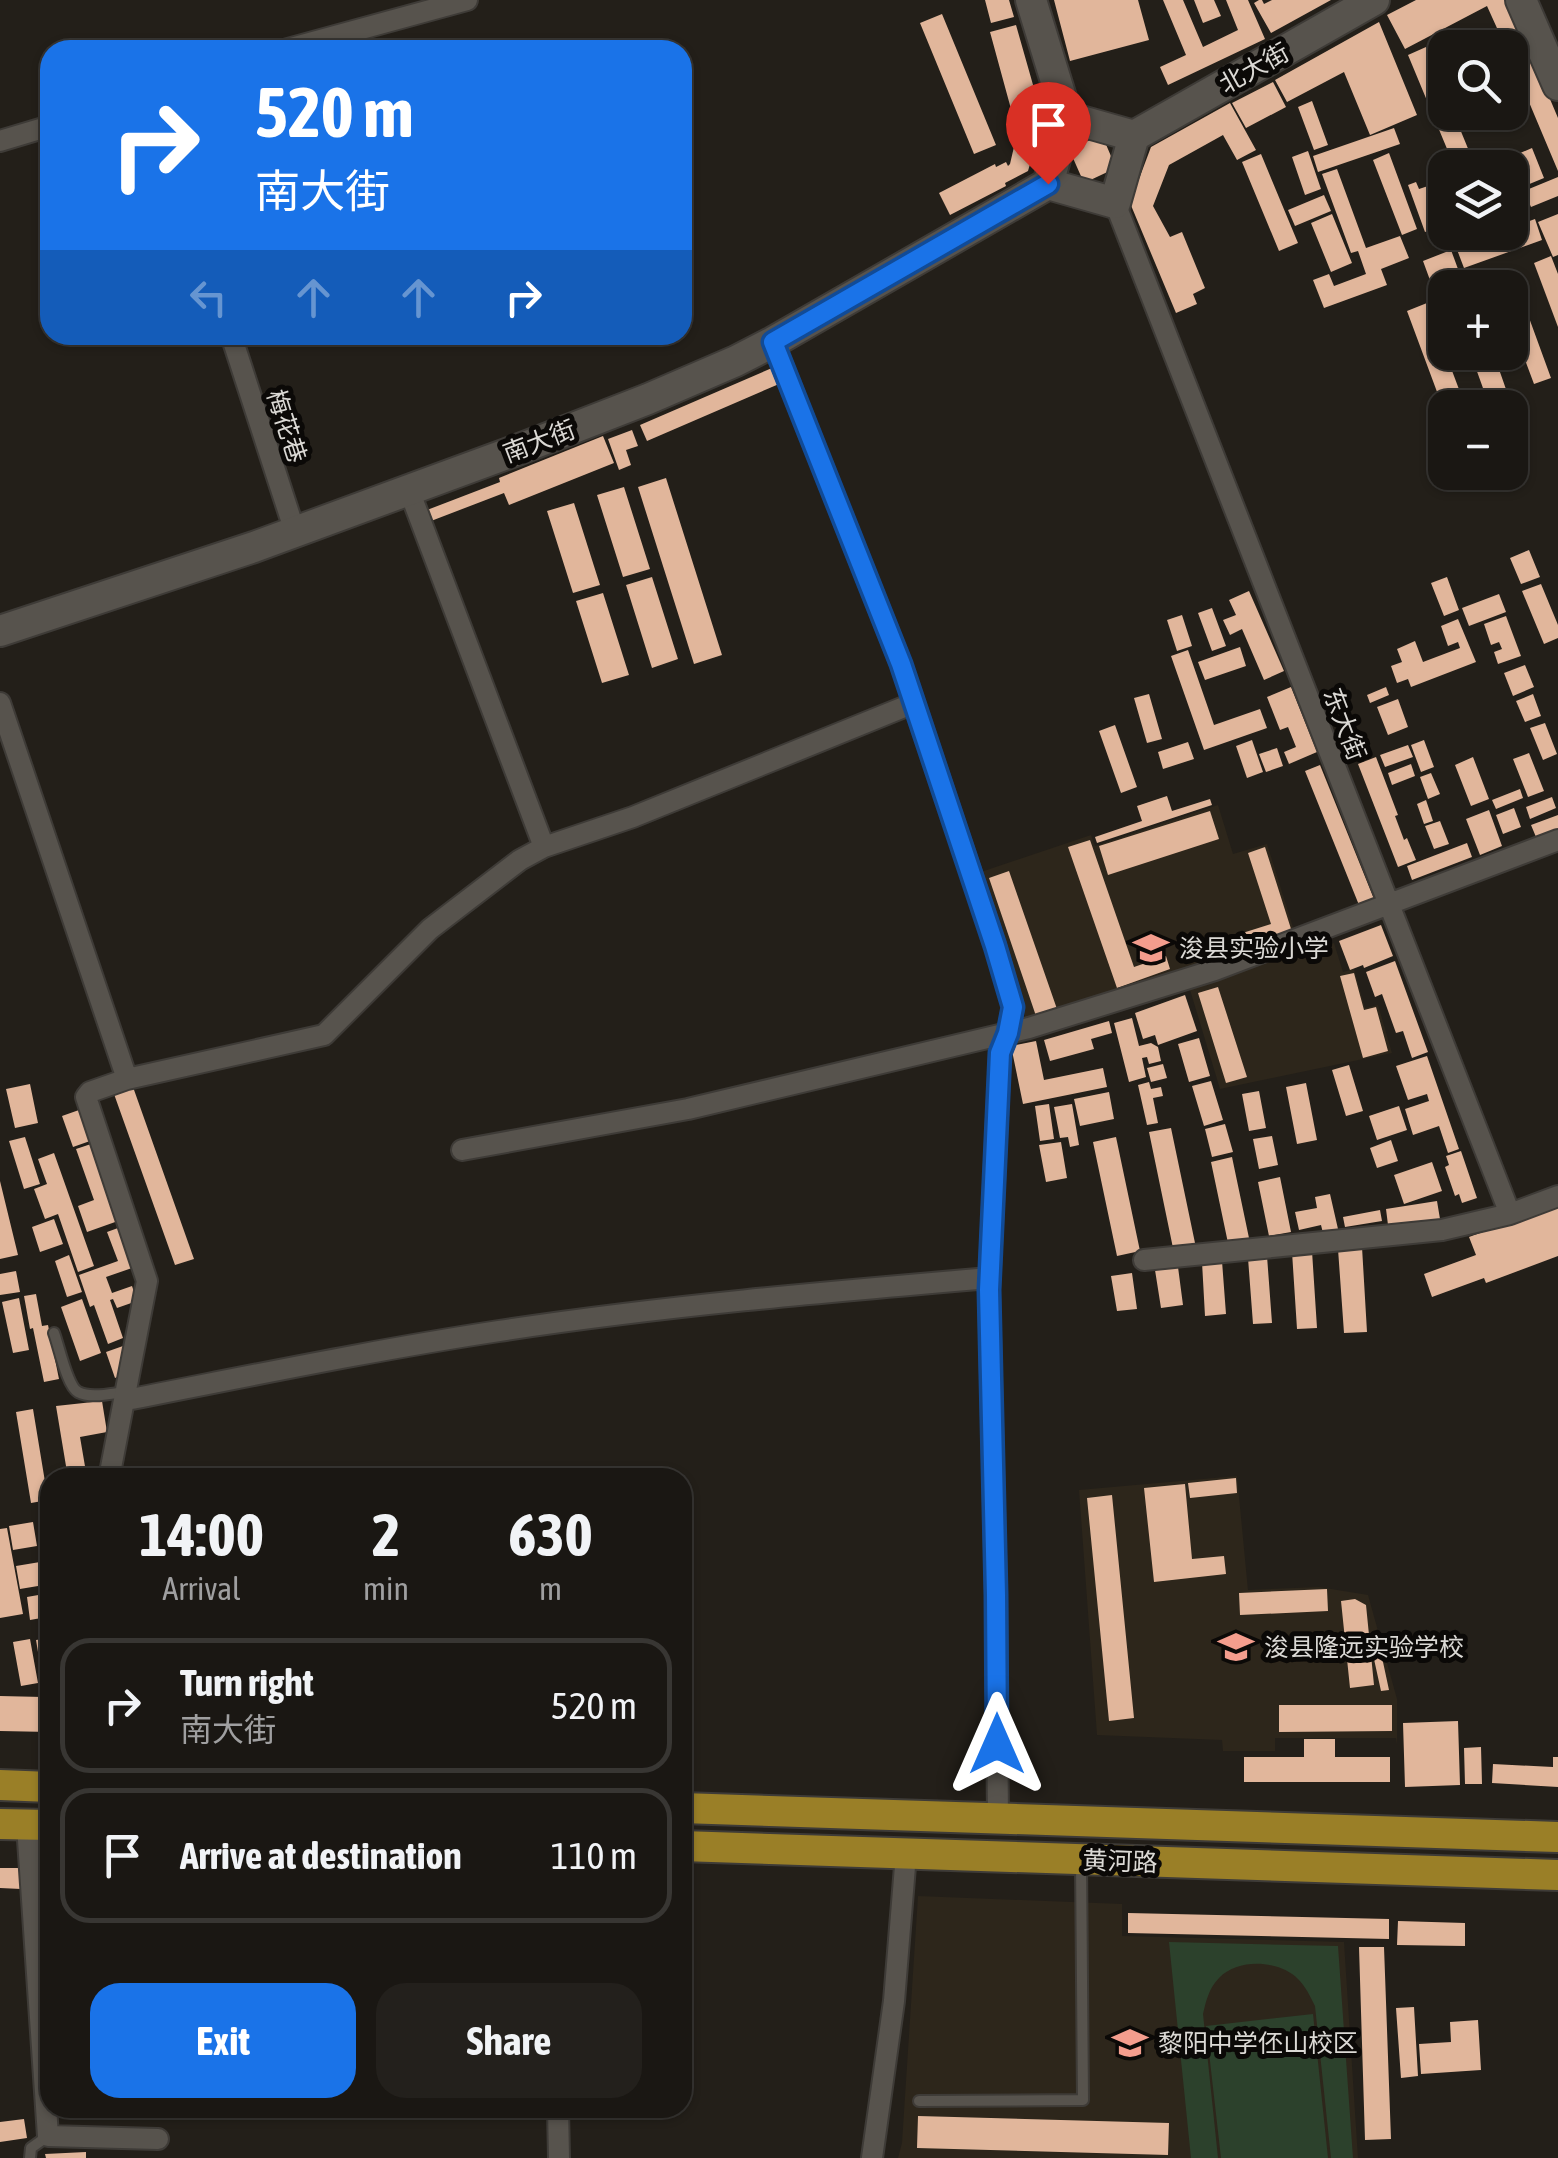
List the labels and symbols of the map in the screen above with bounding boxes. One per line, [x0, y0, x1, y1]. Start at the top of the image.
street label: 北大街 [1214, 38, 1294, 98]
pin [1006, 82, 1091, 185]
street label: 梅花巷 [262, 386, 312, 466]
street label: 南大街 [499, 414, 579, 468]
street label: 东大街 [1318, 684, 1372, 764]
school or university icon: 浚县实验小学 [1132, 929, 1170, 967]
place label: 浚县实验小学 [1179, 934, 1329, 962]
school or university icon: 浚县隆远实验学校 [1217, 1628, 1255, 1666]
place label: 浚县隆远实验学校 [1264, 1633, 1464, 1661]
position arrow [945, 1692, 1049, 1796]
street label: 黄河路 [1082, 1846, 1158, 1876]
school or university icon: 黎阳中学伾山校区 [1111, 2024, 1149, 2062]
place label: 黎阳中学伾山校区 [1158, 2029, 1358, 2057]

